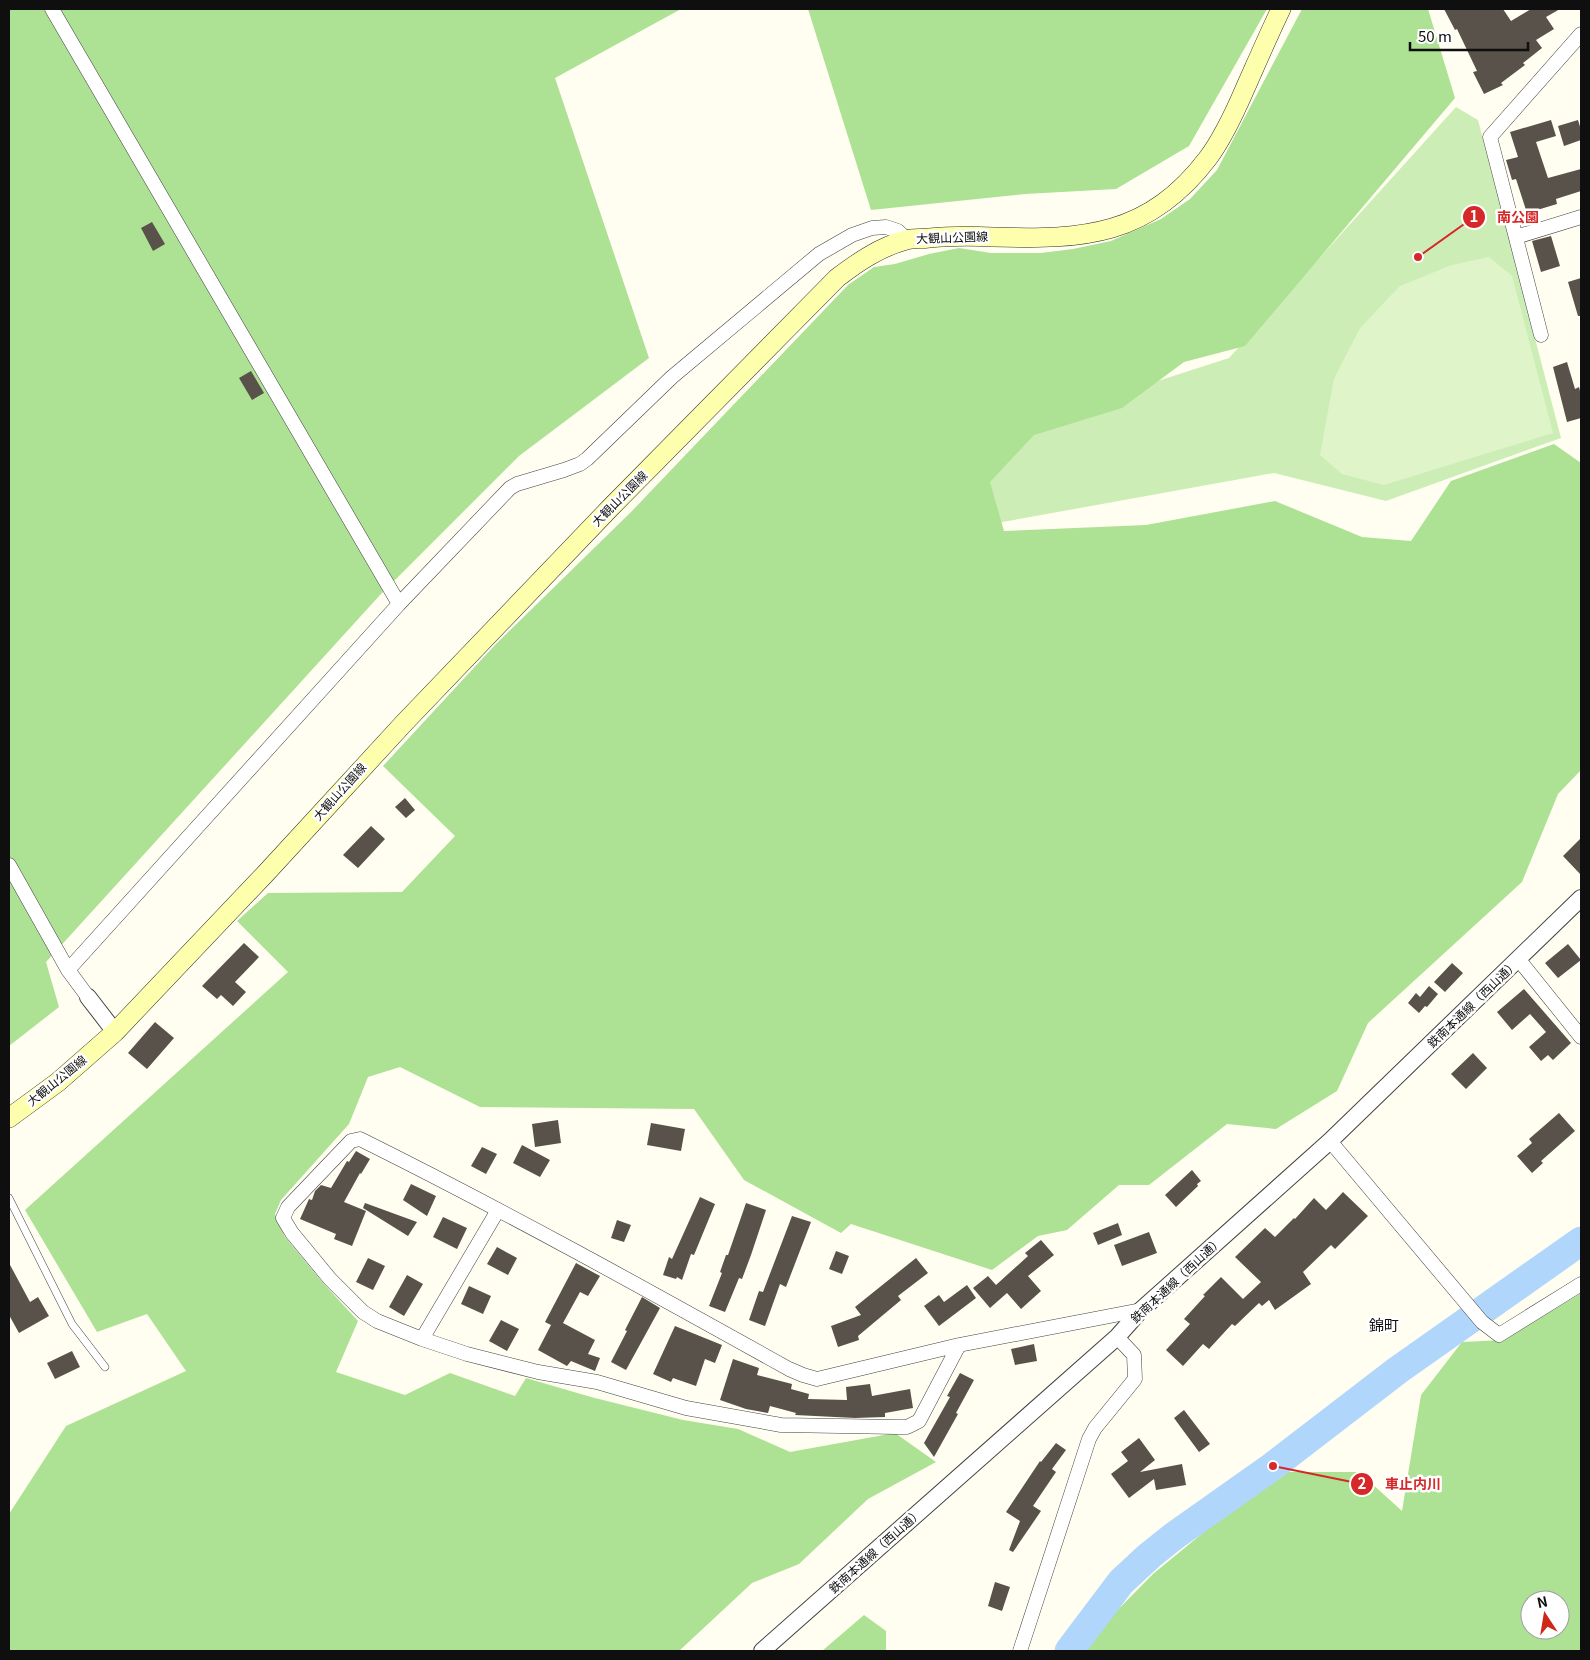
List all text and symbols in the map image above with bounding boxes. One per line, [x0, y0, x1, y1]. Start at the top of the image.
scale bar [1410, 20, 1528, 52]
text: 50 m [1418, 25, 1452, 46]
callout: 南公園 [1462, 202, 1549, 231]
text: 1 [1470, 205, 1478, 226]
text: 南公園 [1497, 206, 1539, 226]
street label: 大観山公園線 [916, 227, 988, 246]
street label: 大観山公園線 [587, 466, 650, 529]
street label: 大観山公園線 [308, 759, 369, 823]
street label: 鉄南本通線（西山通） [1423, 955, 1521, 1051]
street label: 大観山公園線 [23, 1051, 89, 1109]
street label: 鉄南本通線（西山通） [1126, 1232, 1226, 1326]
district label: 錦町 [1369, 1314, 1399, 1335]
callout: 車止内川 [1350, 1469, 1451, 1498]
text: 2 [1358, 1472, 1367, 1493]
text: 車止内川 [1385, 1473, 1441, 1493]
street label: 鉄南本通線（西山通） [825, 1503, 925, 1596]
north arrow [1520, 1590, 1570, 1640]
text: N [1535, 1590, 1549, 1612]

